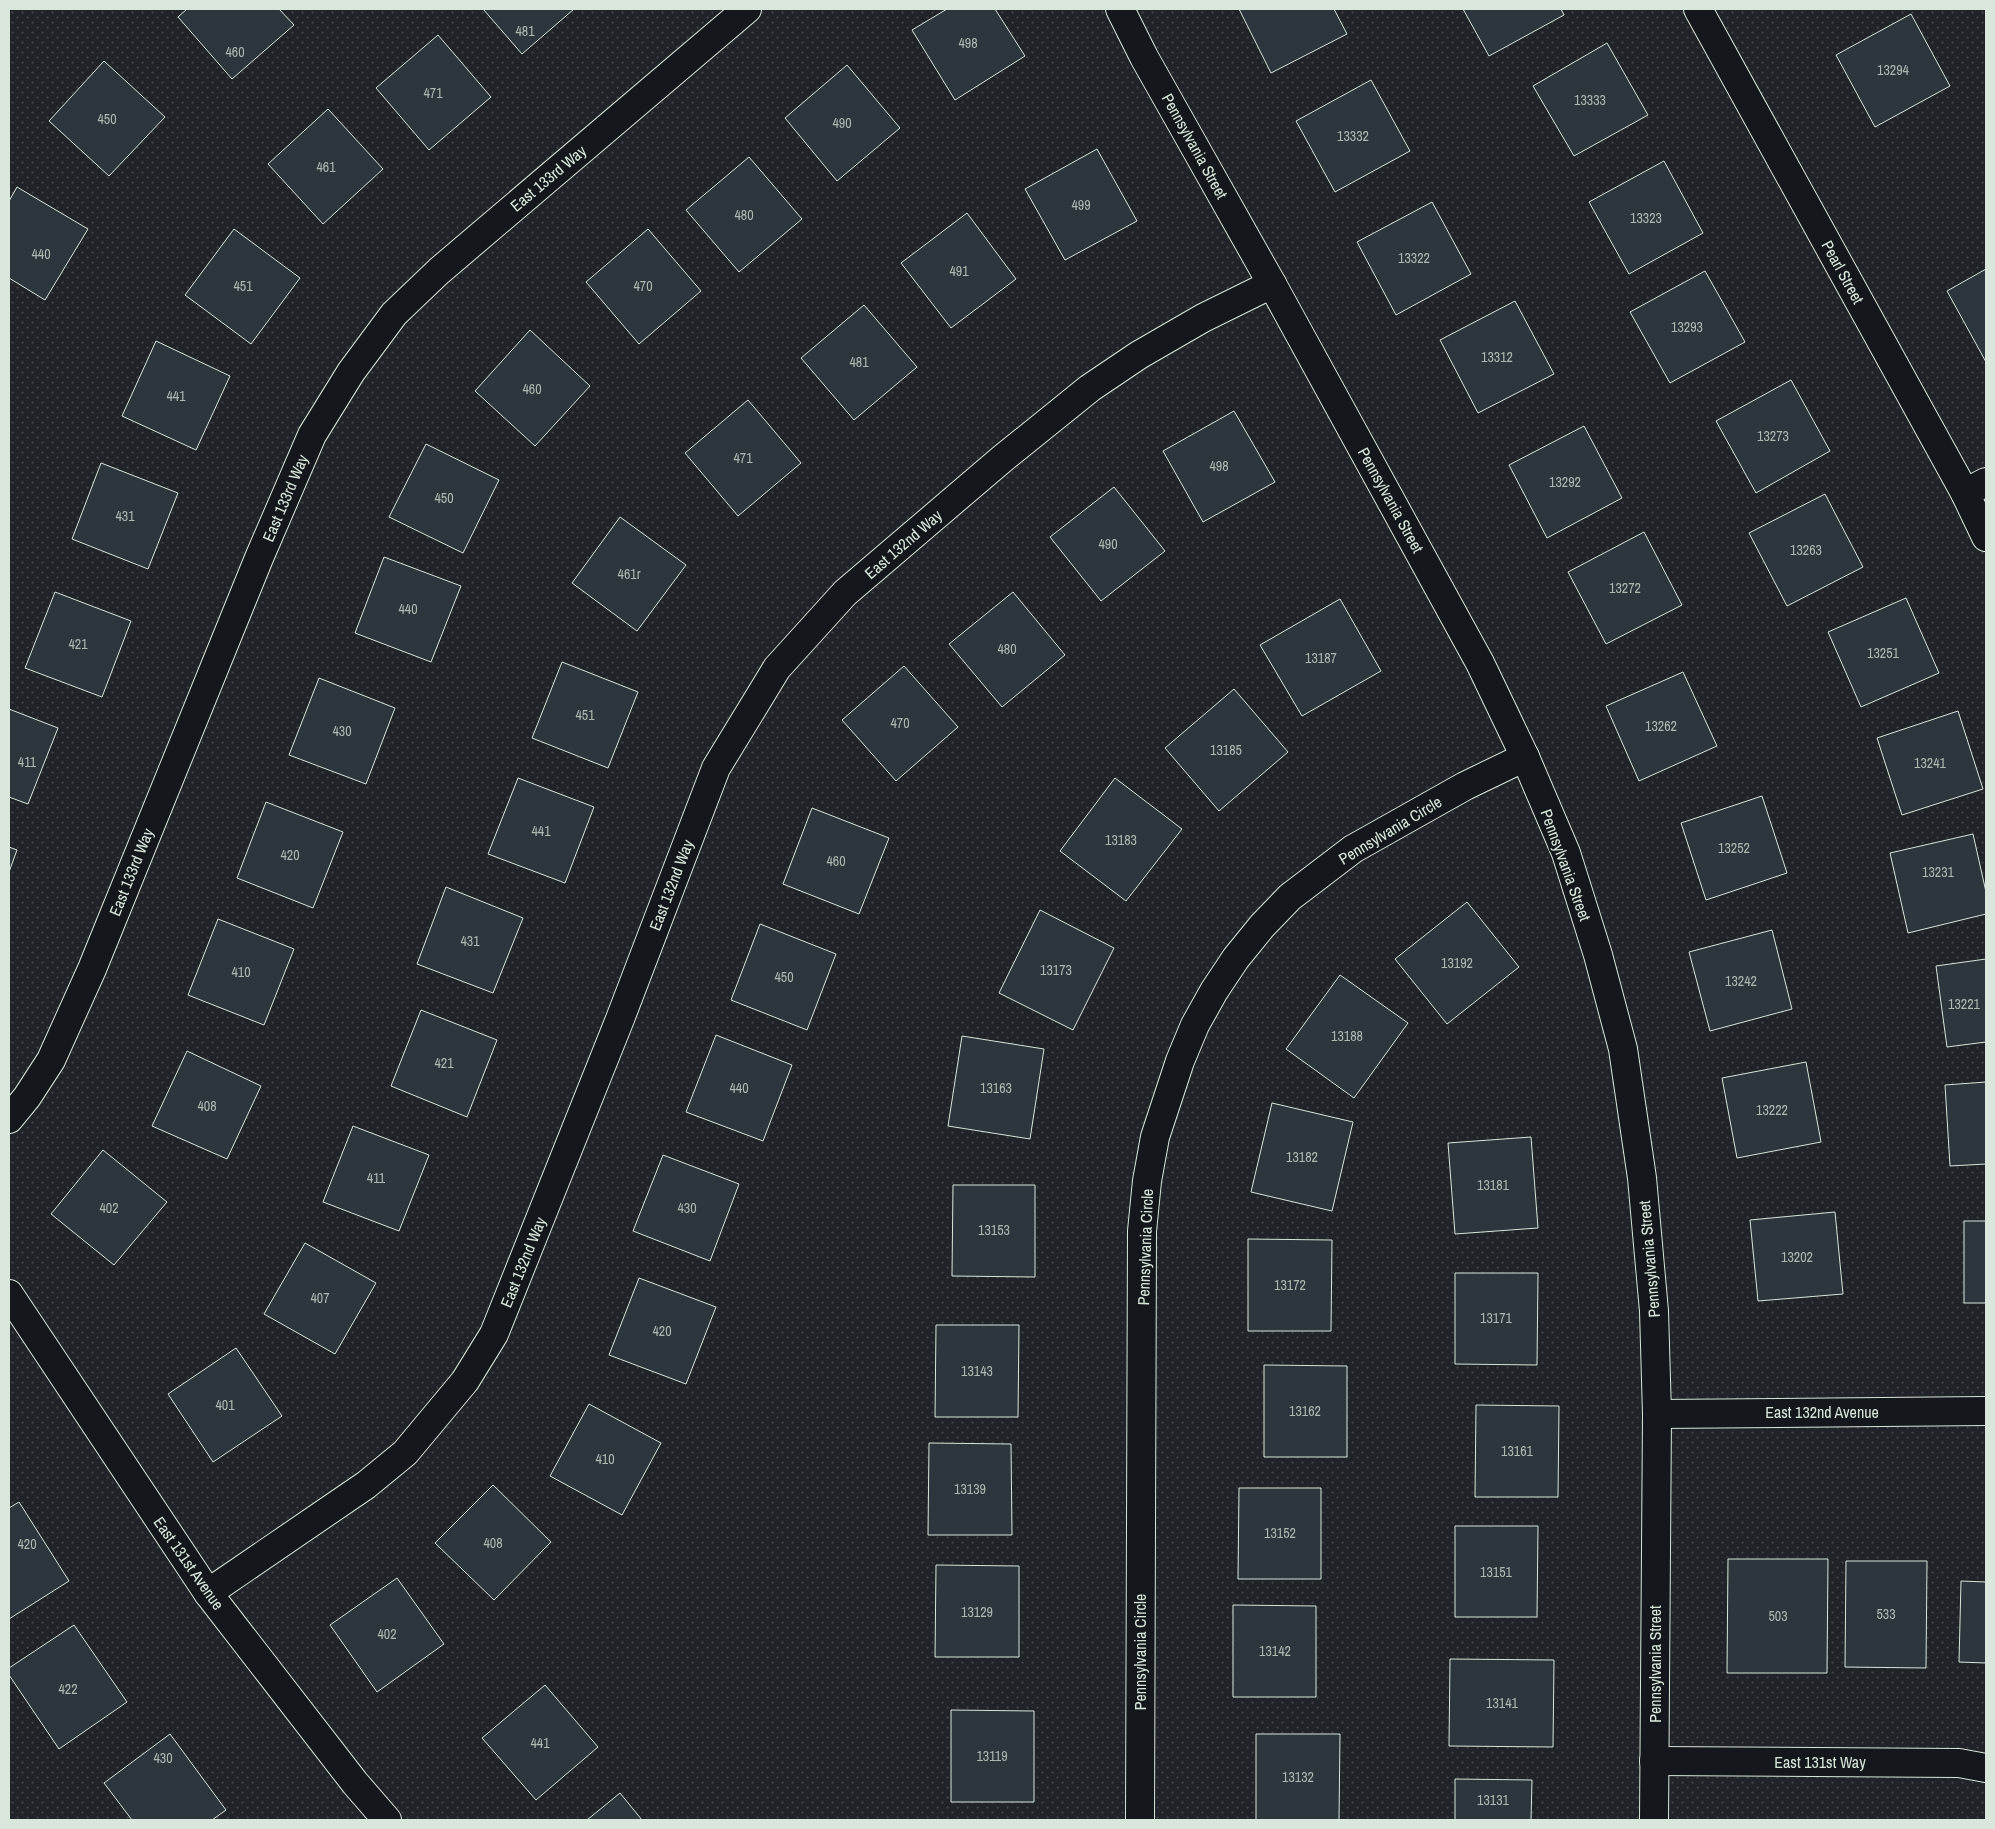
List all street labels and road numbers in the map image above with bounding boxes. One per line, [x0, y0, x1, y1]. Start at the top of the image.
street label: Pennsylvania Street [1157, 89, 1233, 203]
street label: East 133rd Way [505, 139, 591, 216]
street label: Pearl Street [1817, 236, 1870, 308]
street label: Pennsylvania Street [1353, 443, 1429, 557]
street label: East 133rd Way [257, 451, 313, 545]
street label: East 132nd Way [860, 504, 947, 584]
street label: Pennsylvania Circle [1334, 791, 1446, 869]
street label: Pennsylvania Street [1536, 806, 1597, 924]
street label: East 133rd Way [103, 824, 159, 919]
street label: East 132nd Way [644, 836, 699, 934]
street label: Pennsylvania Circle [1132, 1188, 1158, 1306]
street label: Pennsylvania Street [1633, 1199, 1665, 1318]
street label: East 132nd Way [495, 1213, 551, 1311]
street label: East 132nd Avenue [1765, 1401, 1879, 1423]
street label: East 131st Avenue [149, 1512, 229, 1614]
street label: Pennsylvania Circle [1129, 1594, 1151, 1710]
street label: Pennsylvania Street [1644, 1605, 1666, 1723]
street label: East 131st Way [1774, 1751, 1866, 1773]

